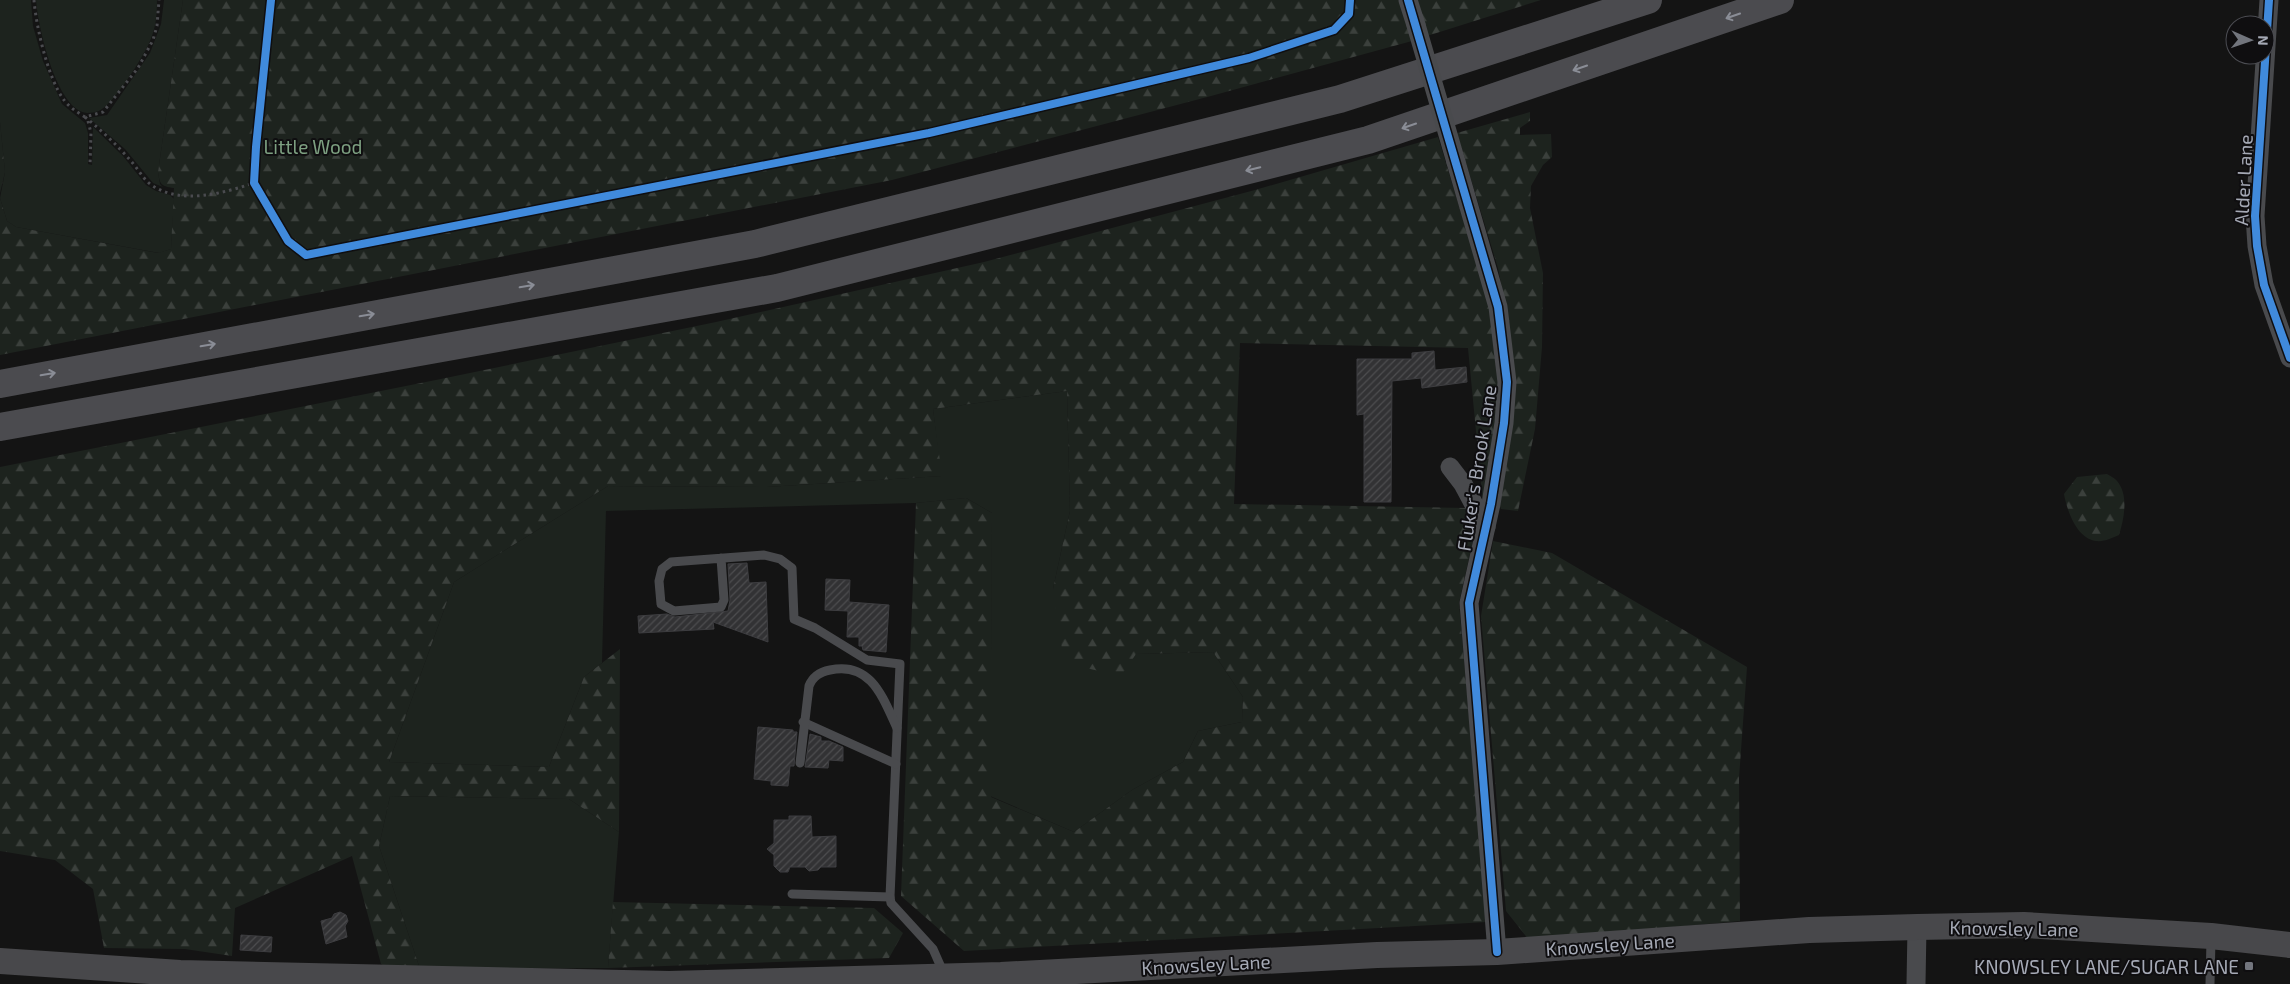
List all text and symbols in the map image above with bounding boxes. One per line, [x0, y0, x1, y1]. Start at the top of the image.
one-way arrow [1726, 11, 1742, 21]
north arrow [2225, 15, 2275, 65]
text: N [2255, 35, 2272, 46]
one-way arrow [1572, 64, 1588, 73]
one-way arrow [1401, 121, 1417, 131]
street label: Alder Lane [2229, 134, 2257, 226]
park label: Little Wood [264, 135, 362, 158]
one-way arrow [1245, 164, 1261, 174]
one-way arrow [519, 280, 535, 290]
one-way arrow [359, 310, 375, 320]
one-way arrow [199, 339, 215, 349]
one-way arrow [39, 369, 55, 379]
street label: Fluker's Brook Lane [1452, 383, 1500, 553]
street label: Knowsley Lane [1949, 915, 2079, 941]
street label: Knowsley Lane [1545, 928, 1675, 960]
street label: Knowsley Lane [1141, 949, 1271, 979]
place label: KNOWSLEY LANE/SUGAR LANE [1974, 955, 2239, 978]
marker: KNOWSLEY LANE/SUGAR LANE [2243, 960, 2255, 972]

